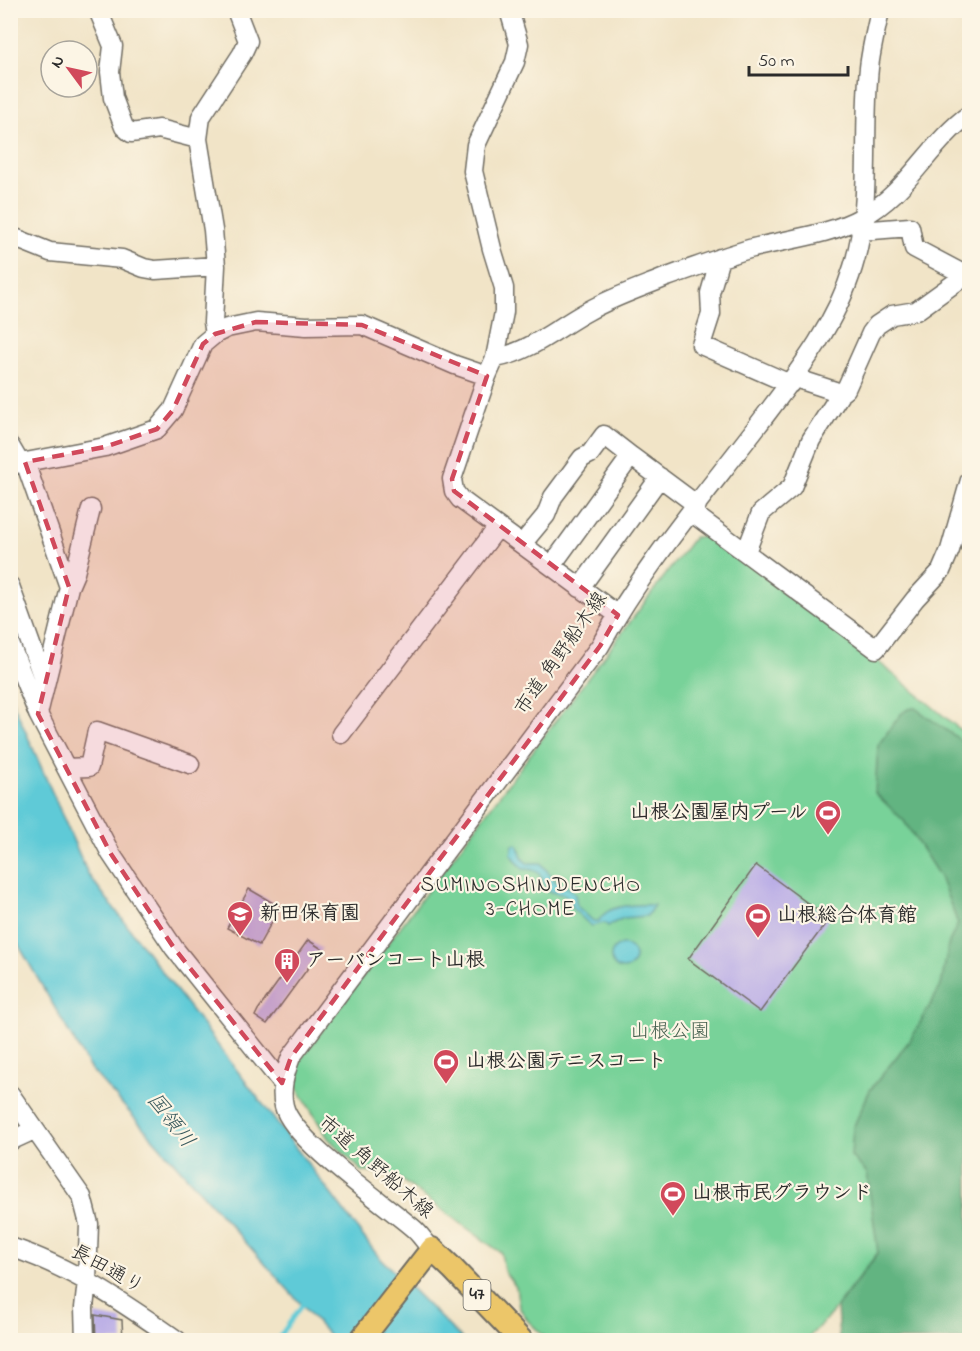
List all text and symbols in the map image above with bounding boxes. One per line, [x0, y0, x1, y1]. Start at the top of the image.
north arrow [39, 39, 99, 99]
scale bar [749, 39, 848, 77]
text: 50 m [758, 49, 795, 75]
text: N [45, 51, 71, 73]
street label: 市道 角野船木線 [509, 586, 615, 722]
sports icon: 山根公園屋内プール [813, 798, 843, 836]
place label: 山根公園屋内プール [630, 799, 808, 828]
district label: SUMINOSHINDENCHO 3-CHOME [420, 871, 642, 925]
school or university icon: 新田保育園 [225, 899, 255, 937]
place label: 新田保育園 [260, 900, 360, 929]
sports icon: 山根総合体育館 [743, 901, 773, 939]
place label: 山根総合体育館 [777, 902, 917, 931]
building icon: アーバンコート山根 [272, 946, 302, 984]
place label: アーバンコート山根 [306, 947, 485, 976]
park label: 山根公園 [630, 1018, 710, 1047]
sports icon: 山根公園テニスコート [431, 1047, 461, 1085]
place label: 山根公園テニスコート [466, 1048, 666, 1077]
water label: 国領川 [139, 1087, 201, 1155]
street label: 市道 角野船木線 [311, 1109, 439, 1227]
sports icon: 山根市民グラウンド [658, 1179, 688, 1217]
place label: 山根市民グラウンド [692, 1180, 872, 1209]
street label: 長田通り [65, 1238, 149, 1302]
road number: 47 [464, 1280, 490, 1310]

